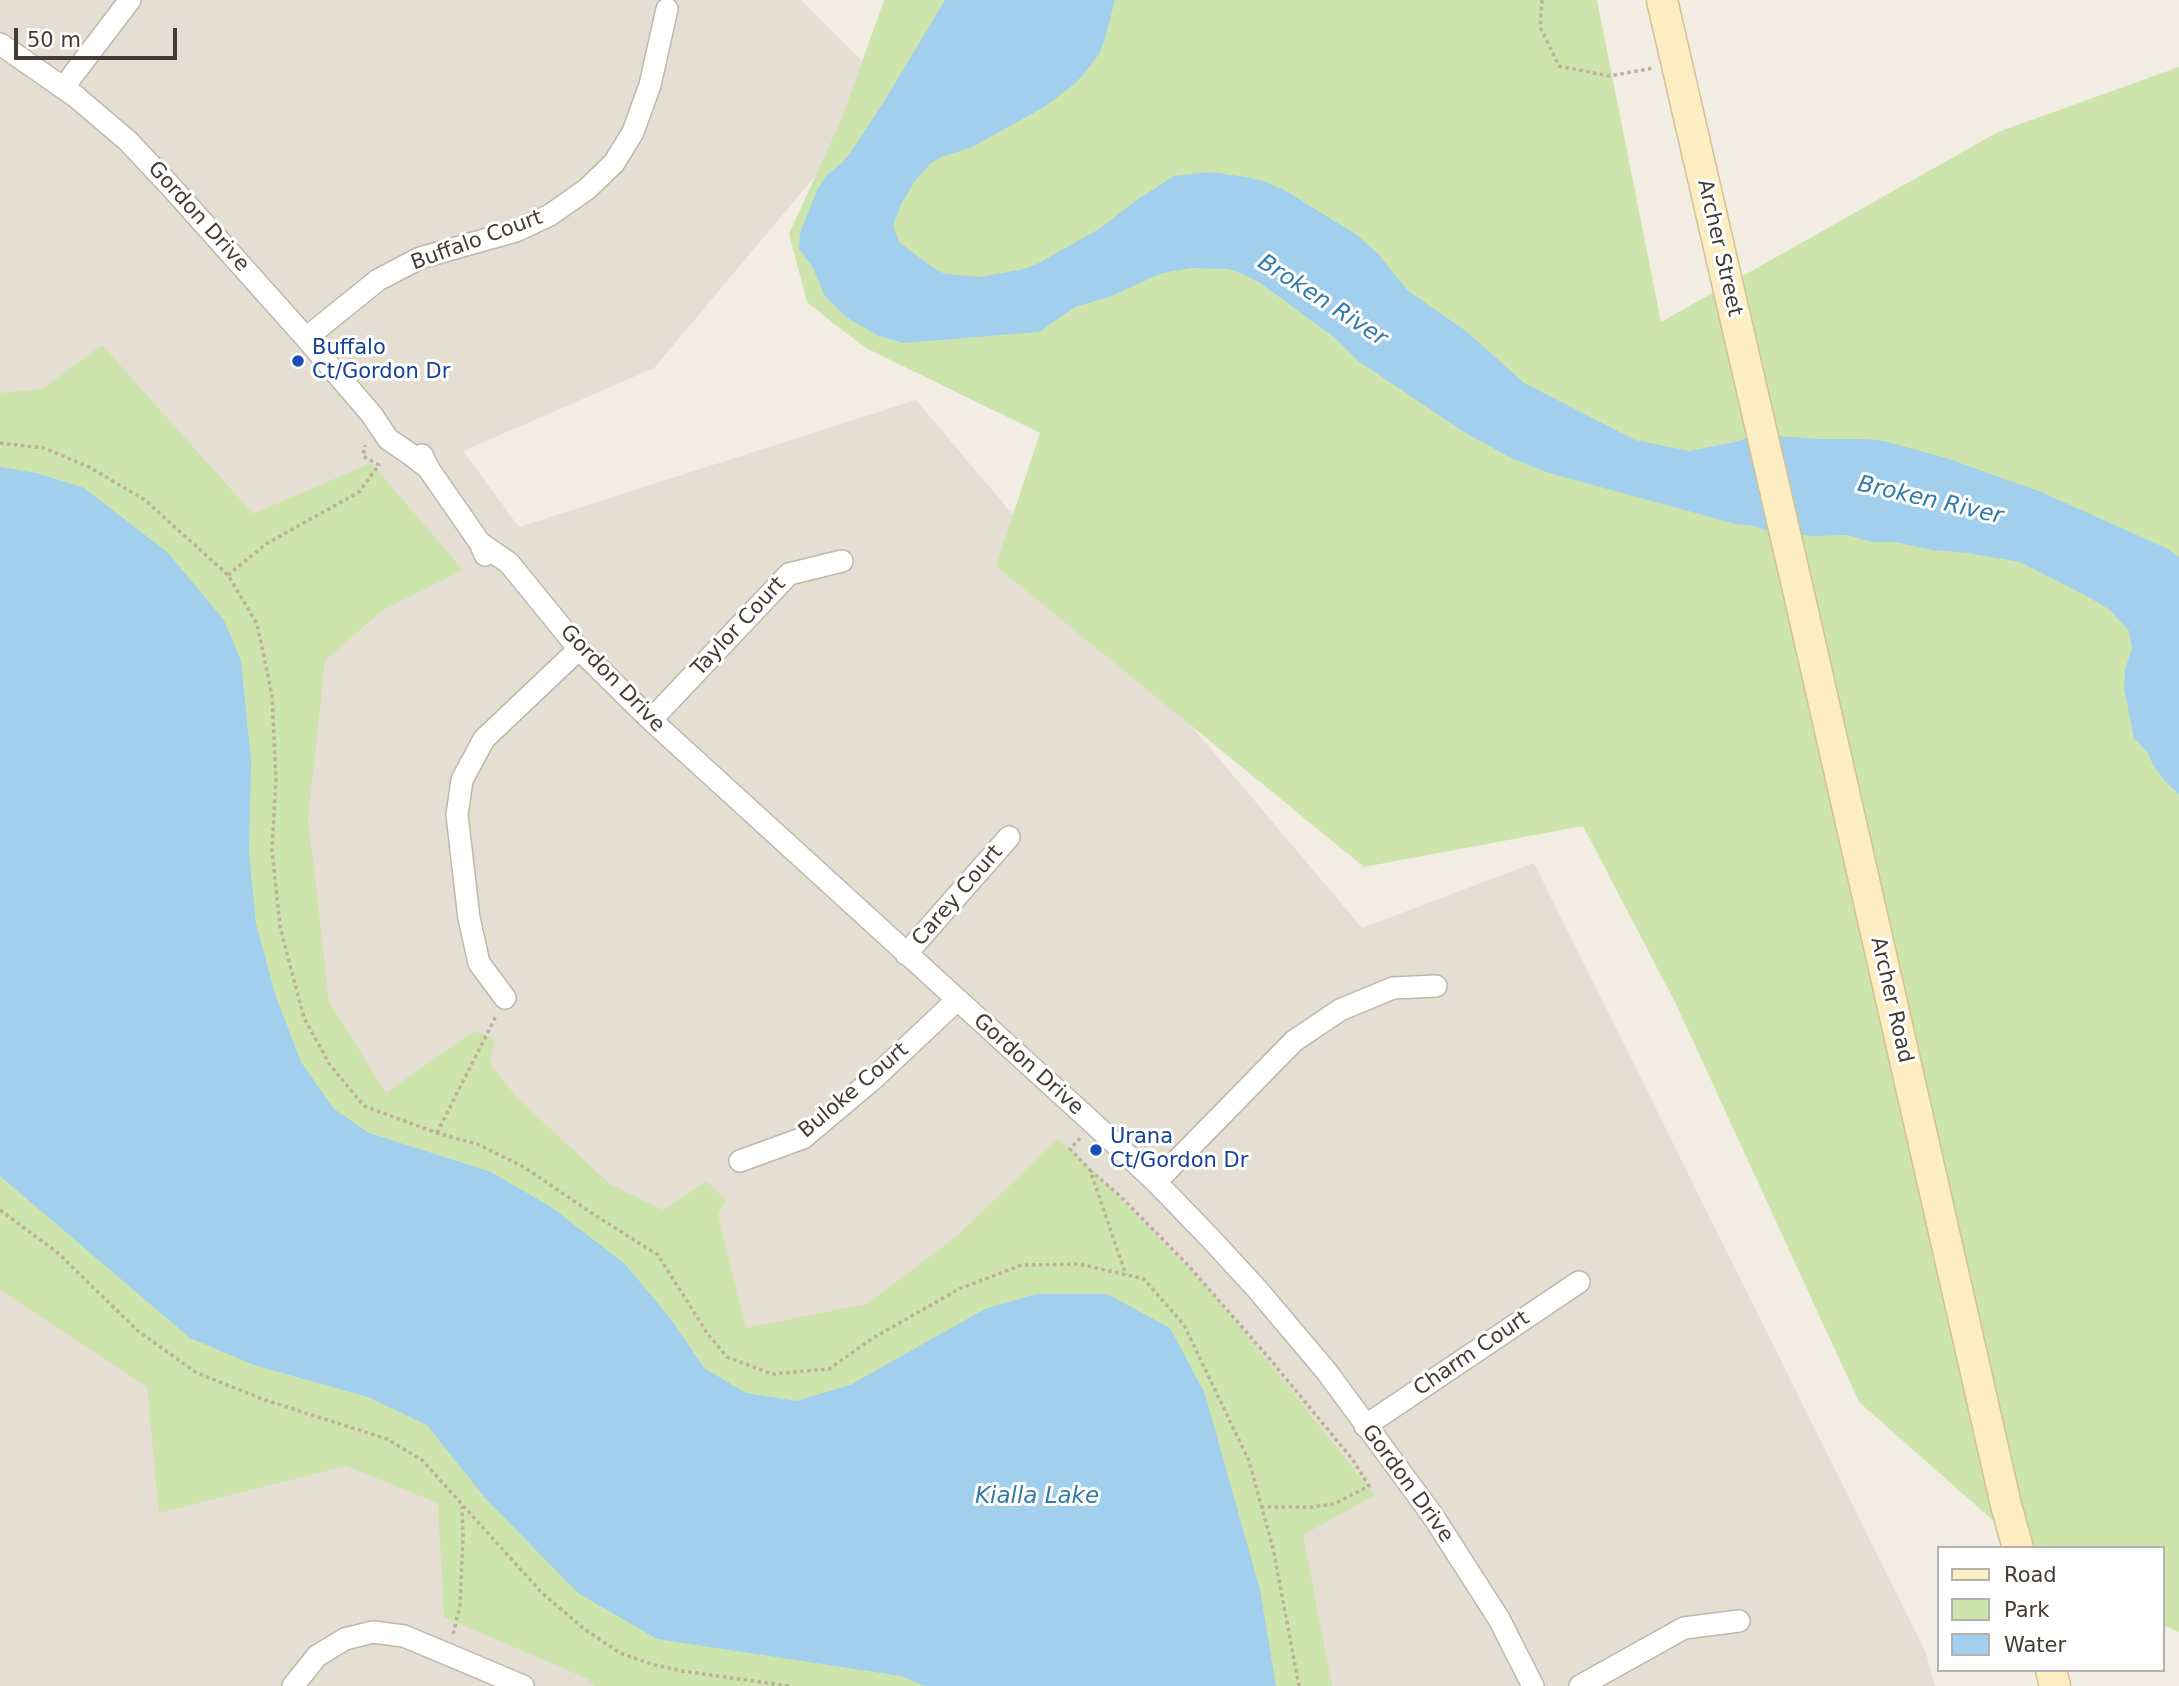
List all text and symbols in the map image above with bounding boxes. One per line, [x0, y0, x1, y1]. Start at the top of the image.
scale bar [18, 14, 180, 58]
text: 50 m [27, 28, 81, 52]
street label: Gordon Drive [142, 157, 254, 277]
street label: Archer Street [1691, 177, 1747, 319]
street label: Buffalo Court [408, 206, 546, 276]
water label: Broken River [1252, 249, 1392, 353]
place label: Buffalo Ct/Gordon Dr [312, 336, 450, 386]
marker: Buffalo Ct/Gordon Dr [290, 353, 306, 369]
water label: Broken River [1855, 471, 2005, 531]
street label: Taylor Court [687, 572, 791, 682]
street label: Gordon Drive [554, 620, 670, 738]
street label: Carey Court [907, 840, 1009, 952]
street label: Archer Road [1864, 935, 1918, 1065]
street label: Gordon Drive [968, 1009, 1088, 1121]
street label: Buloke Court [794, 1038, 914, 1144]
place label: Urana Ct/Gordon Dr [1110, 1125, 1248, 1175]
marker: Urana Ct/Gordon Dr [1088, 1142, 1104, 1158]
street label: Charm Court [1409, 1306, 1535, 1402]
street label: Gordon Drive [1356, 1420, 1458, 1548]
water label: Kialla Lake [975, 1483, 1099, 1511]
legend [1938, 1546, 2165, 1672]
text: Road [2004, 1563, 2057, 1587]
text: Park [2004, 1598, 2049, 1622]
text: Water [2004, 1633, 2066, 1657]

